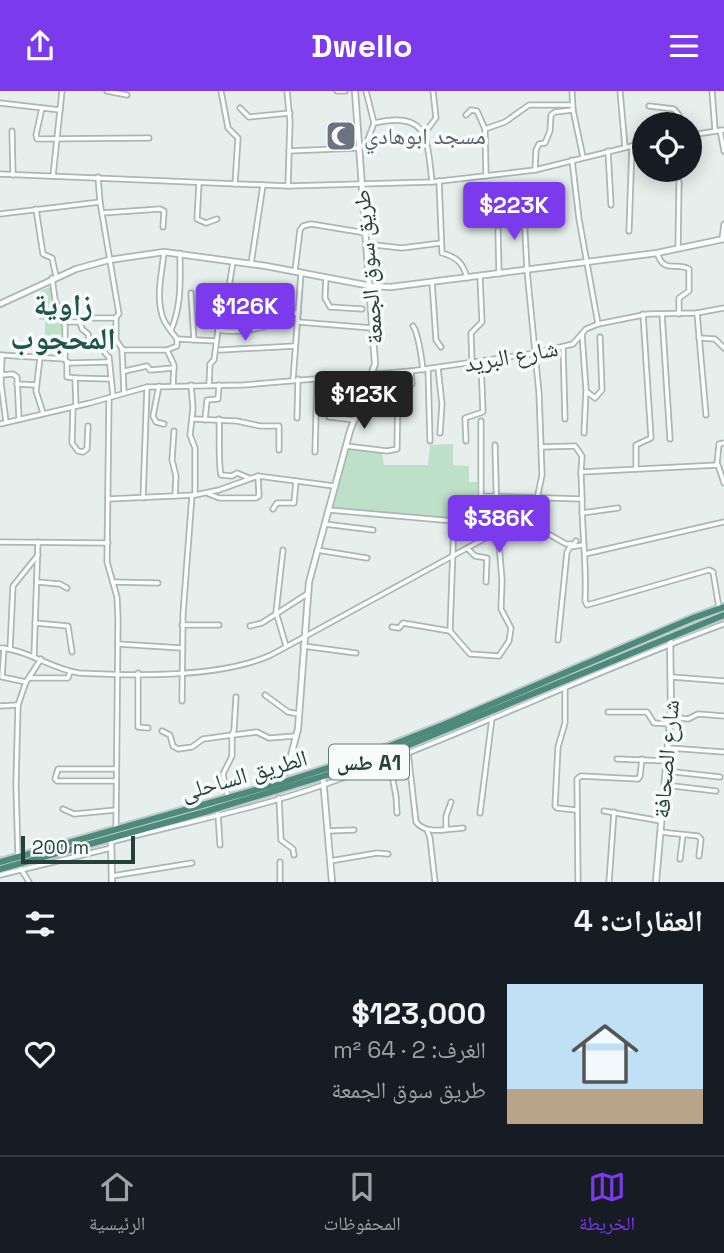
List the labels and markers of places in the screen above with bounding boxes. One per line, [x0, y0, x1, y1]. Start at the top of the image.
mosque icon: مسجد ابوهادي [324, 119, 358, 153]
place label: مسجد ابوهادي [364, 121, 486, 155]
pin: $223K [465, 183, 563, 242]
pin: $126K [196, 283, 294, 343]
pin: $123K [315, 371, 413, 431]
pin: $386K [450, 496, 548, 555]

